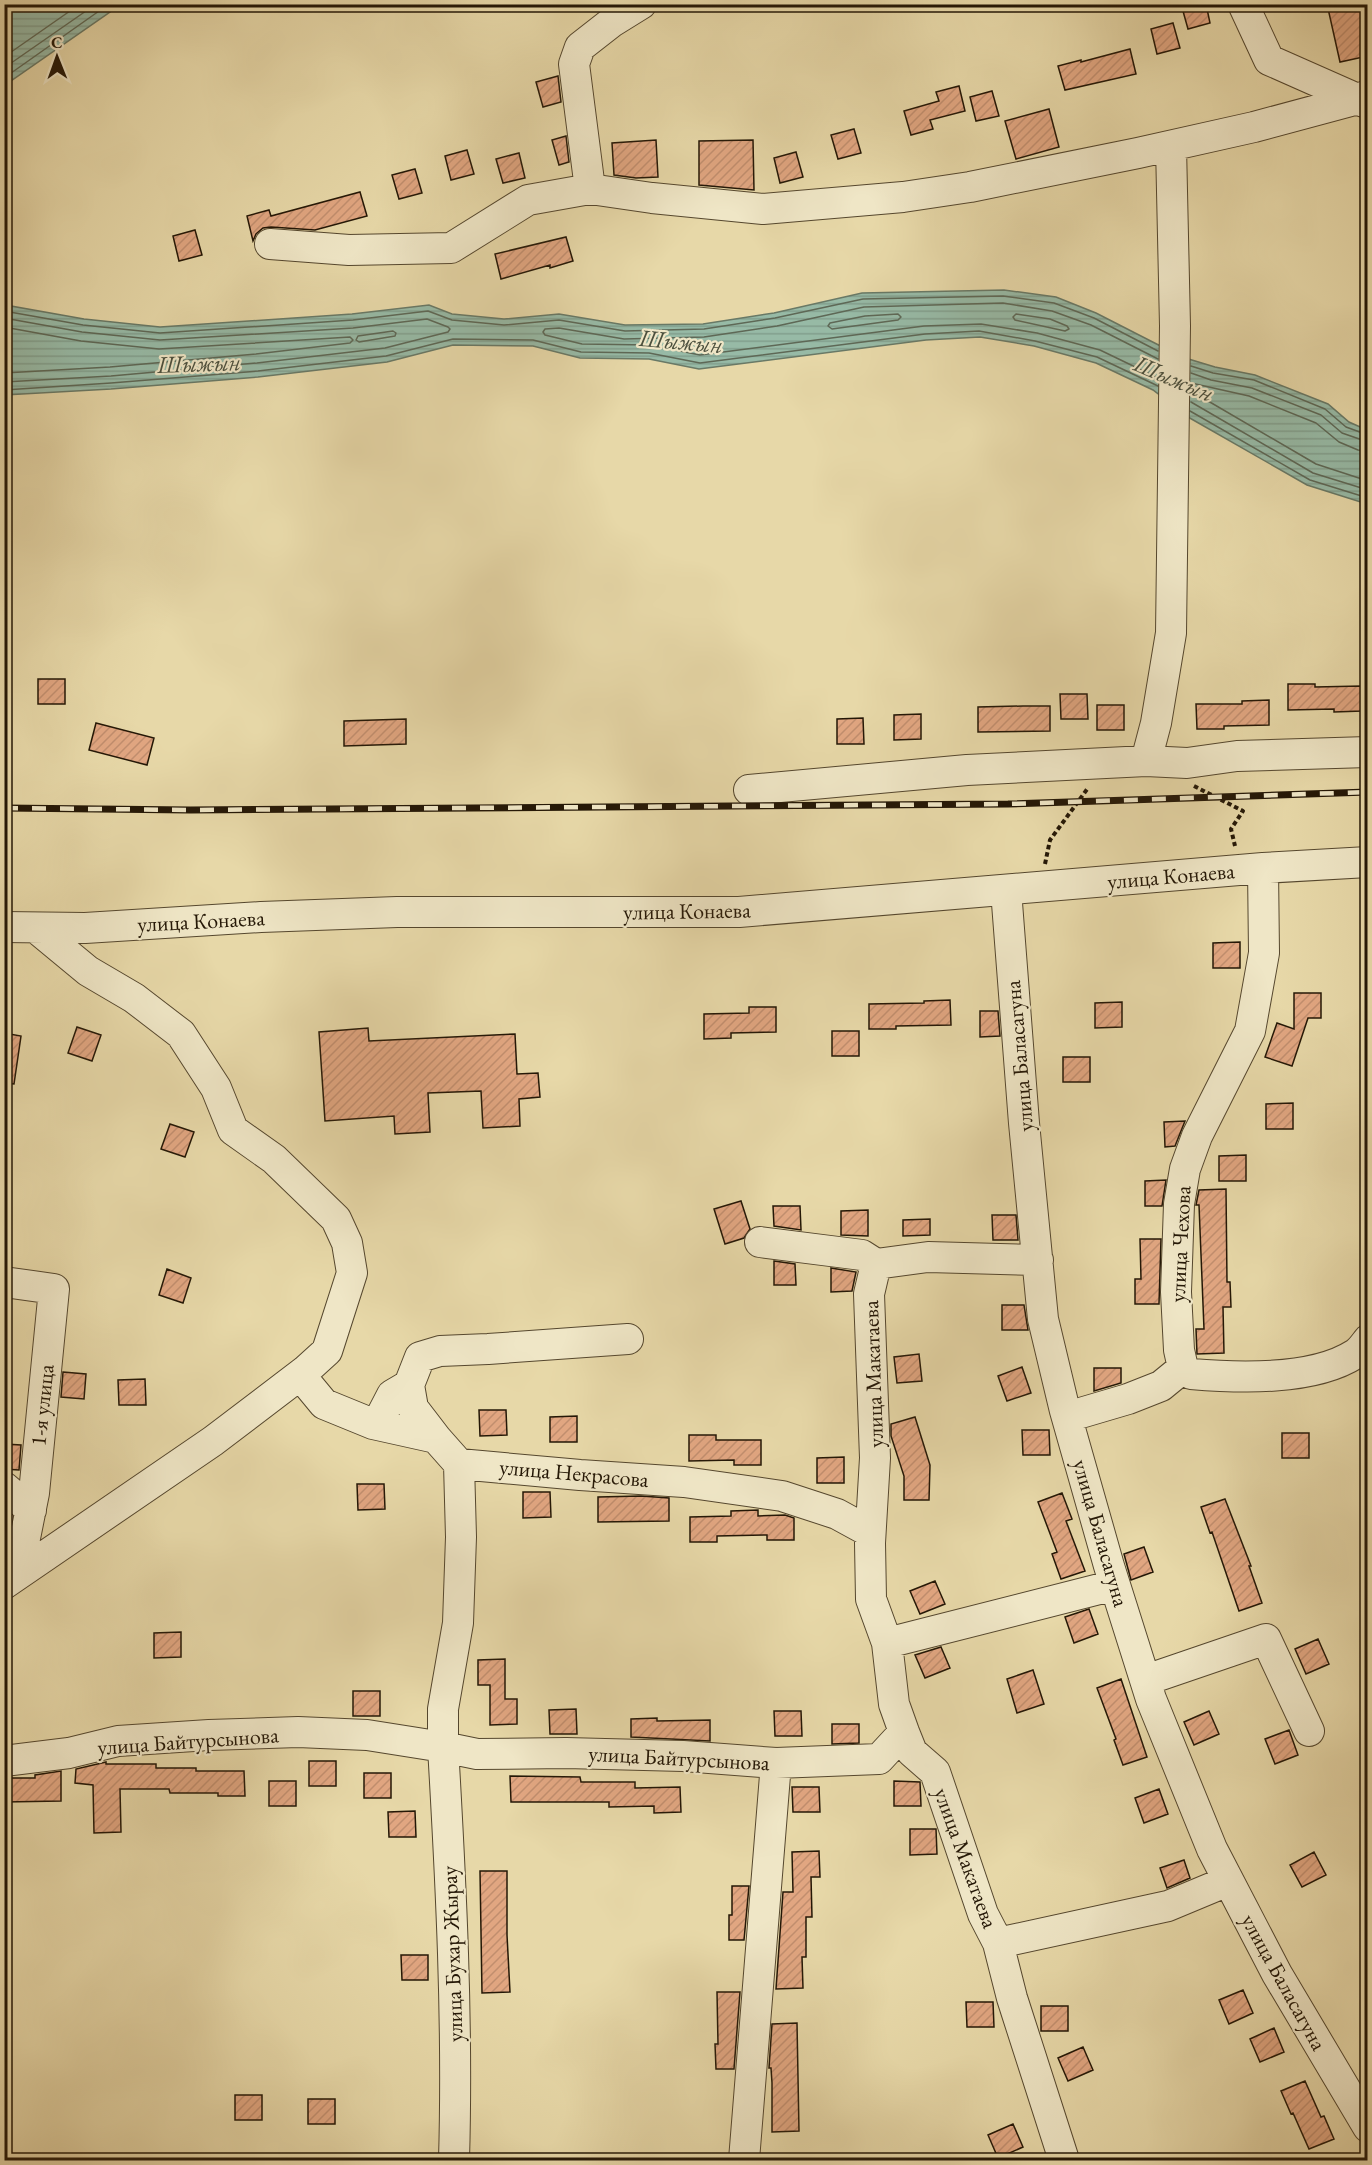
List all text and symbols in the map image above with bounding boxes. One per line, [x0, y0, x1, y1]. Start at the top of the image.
north arrow [27, 27, 87, 87]
text: С [51, 32, 63, 53]
water label: Шыжын [637, 322, 724, 360]
water label: Шыжын [155, 346, 242, 380]
water label: Шыжын [1128, 347, 1219, 409]
street label: улица Конаева [1106, 856, 1236, 896]
street label: улица Конаева [623, 895, 751, 927]
street label: улица Конаева [136, 903, 266, 939]
street label: улица Баласагуна [998, 979, 1040, 1133]
street label: улица Чехова [1162, 1185, 1198, 1303]
street label: улица Макатаева [856, 1300, 890, 1448]
street label: 1-я улица [23, 1362, 61, 1447]
street label: улица Некрасова [498, 1452, 650, 1494]
street label: улица Баласагуна [1066, 1456, 1136, 1610]
street label: улица Байтурсынова [96, 1720, 280, 1762]
street label: улица Байтурсынова [588, 1739, 771, 1777]
street label: улица Макатаева [927, 1784, 1005, 1932]
street label: улица Бухар Жырау [434, 1865, 470, 2043]
street label: улица Баласагуна [1234, 1909, 1334, 2056]

